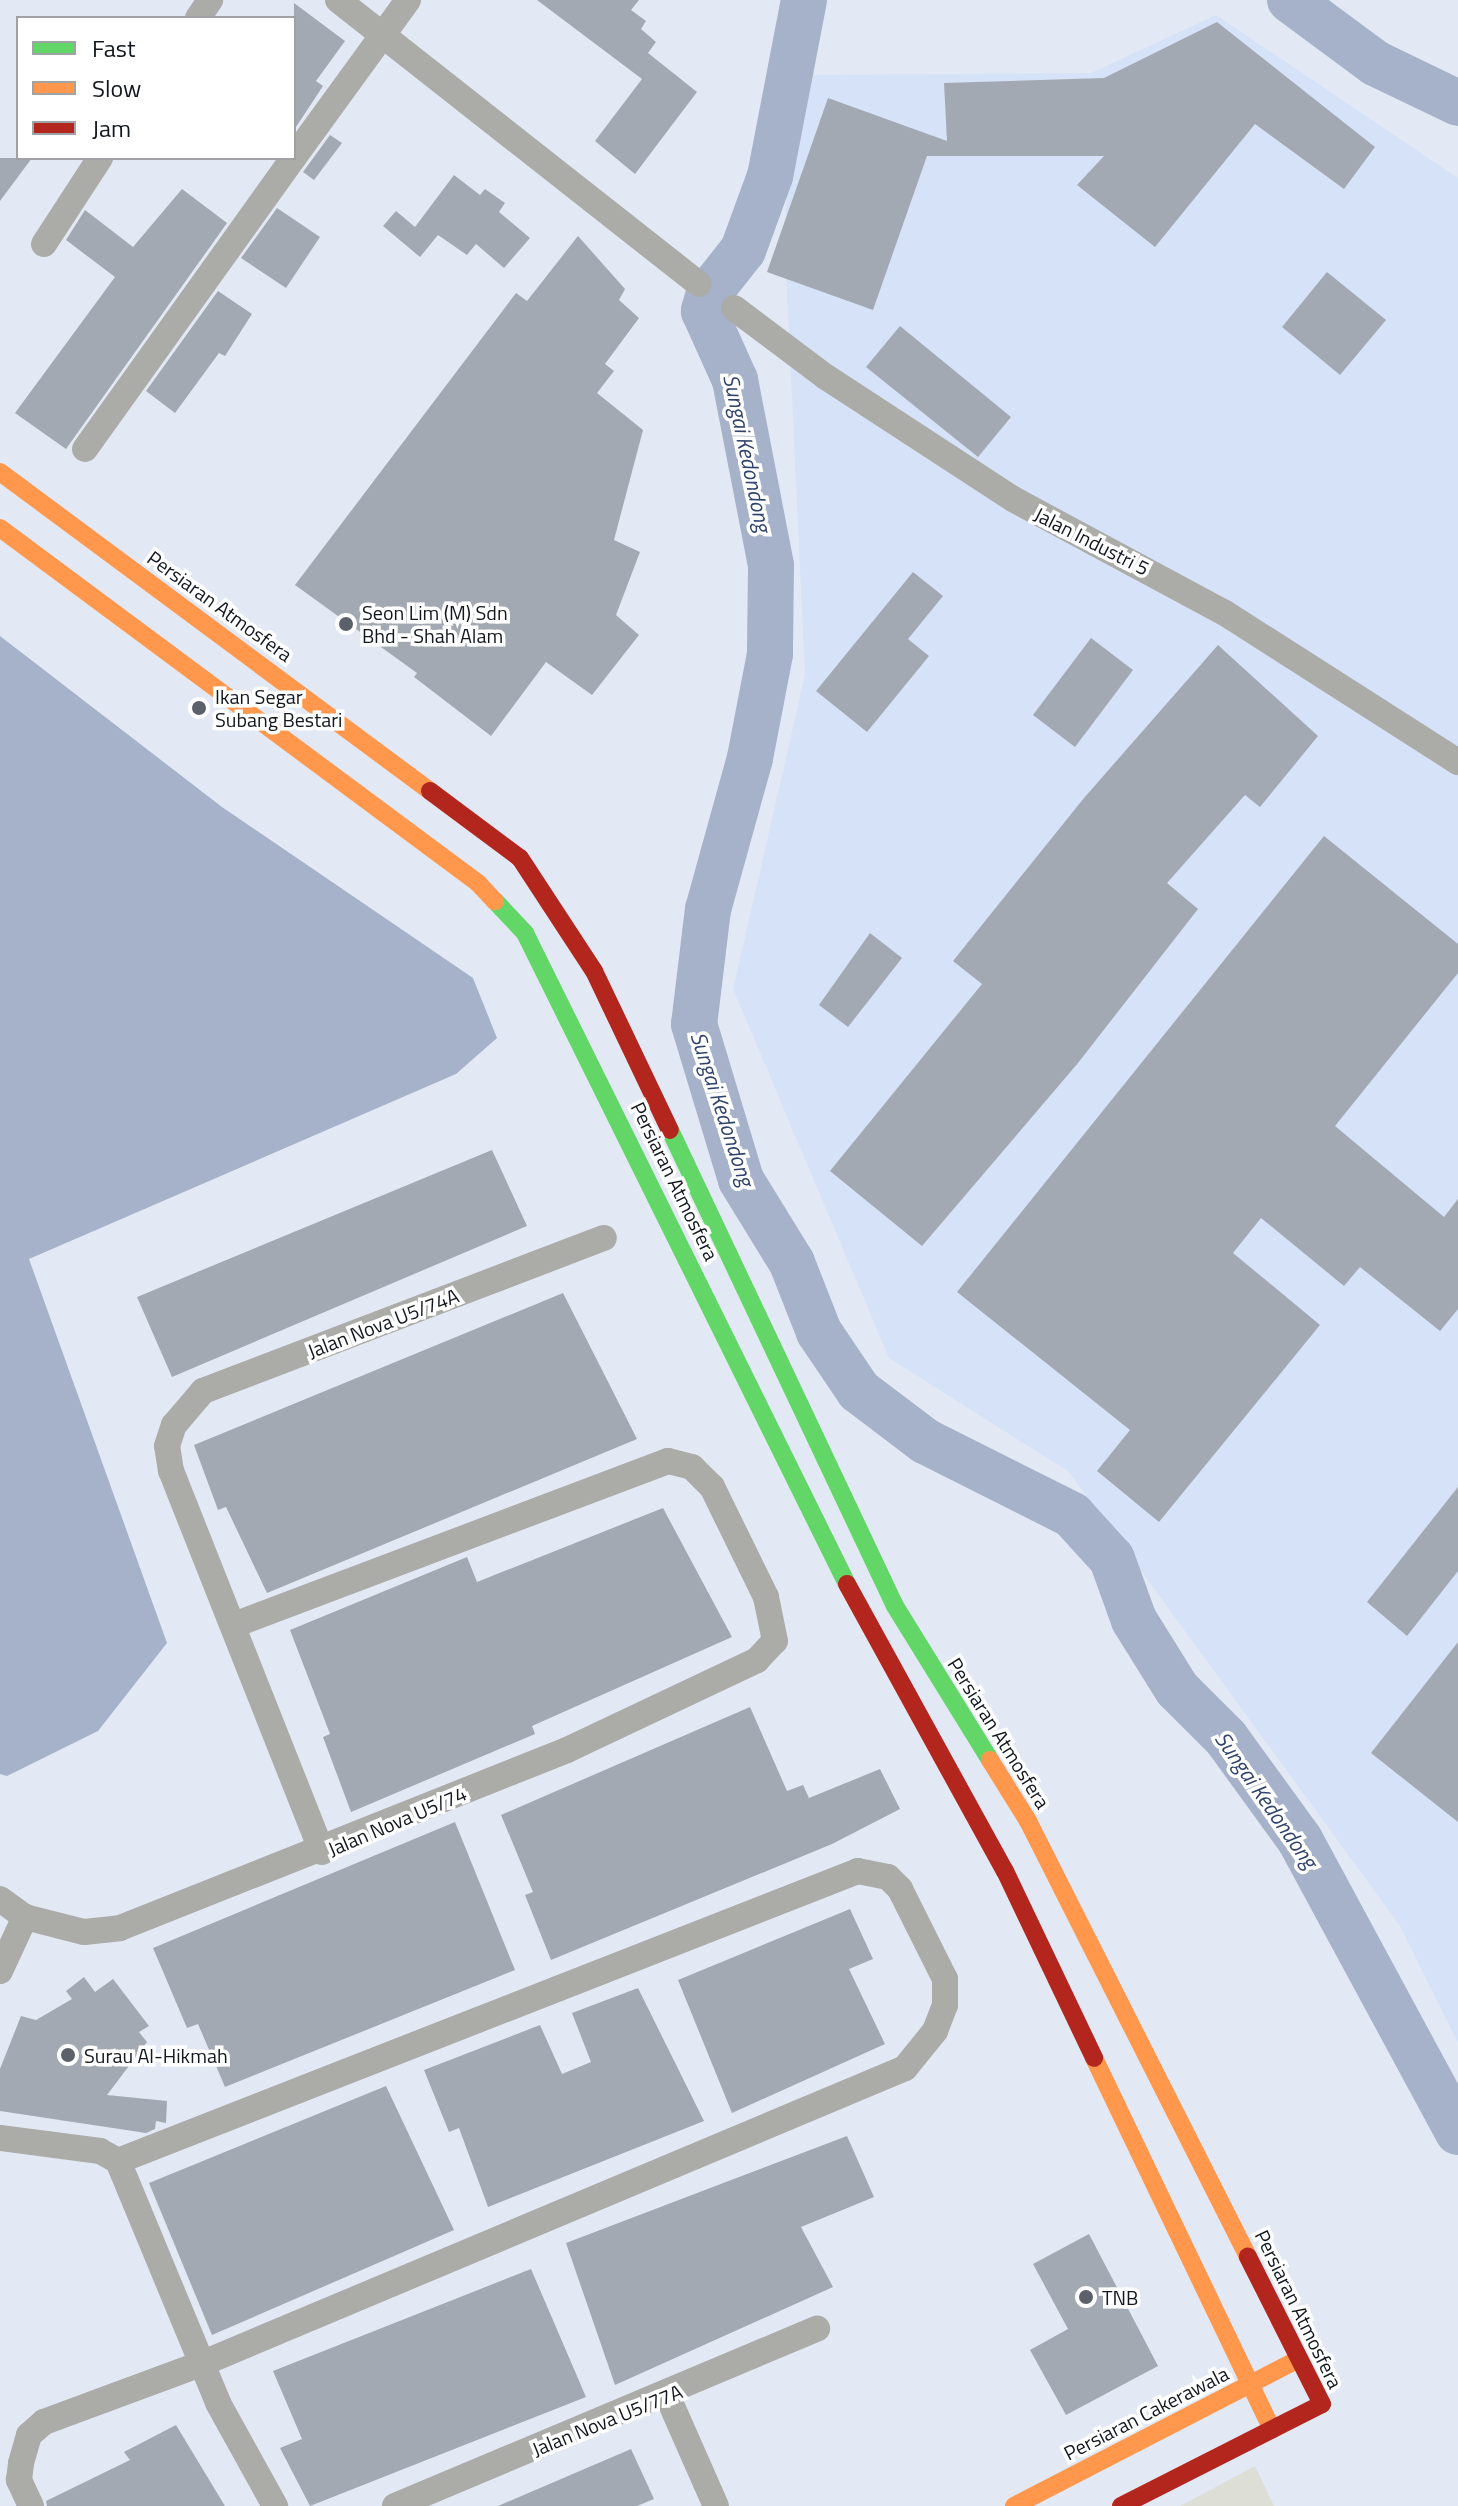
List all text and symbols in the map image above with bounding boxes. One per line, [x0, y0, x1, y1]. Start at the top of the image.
legend [16, 16, 296, 160]
text: Fast [92, 30, 135, 66]
text: Slow [92, 70, 141, 106]
text: Jam [92, 110, 131, 146]
water label: Sungai Kedondong [717, 372, 777, 534]
street label: Jalan Industri 5 [1031, 502, 1153, 580]
street label: Persiaran Atmosfera [143, 545, 297, 667]
place label: Seon Lim (M) Sdn Bhd - Shah Alam [362, 600, 508, 647]
marker: Seon Lim (M) Sdn Bhd - Shah Alam [337, 615, 355, 633]
place label: Ikan Segar Subang Bestari [215, 684, 342, 731]
marker: Ikan Segar Subang Bestari [190, 699, 208, 717]
water label: Sungai Kedondong [685, 1029, 759, 1189]
street label: Persiaran Atmosfera [626, 1098, 724, 1264]
street label: Jalan Nova U5/74A [304, 1283, 462, 1363]
street label: Persiaran Atmosfera [943, 1653, 1055, 1813]
water label: Sungai Kedondong [1209, 1727, 1323, 1873]
street label: Jalan Nova U5/74 [324, 1781, 470, 1861]
place label: Surau Al-Hikmah [84, 2043, 228, 2067]
marker: Surau Al-Hikmah [59, 2046, 77, 2064]
street label: Persiaran Atmosfera [1250, 2226, 1348, 2392]
place label: TNB [1102, 2285, 1138, 2309]
marker: TNB [1077, 2288, 1095, 2306]
street label: Persiaran Cakerawala [1060, 2361, 1232, 2465]
street label: Jalan Nova U5/77A [528, 2379, 686, 2461]

